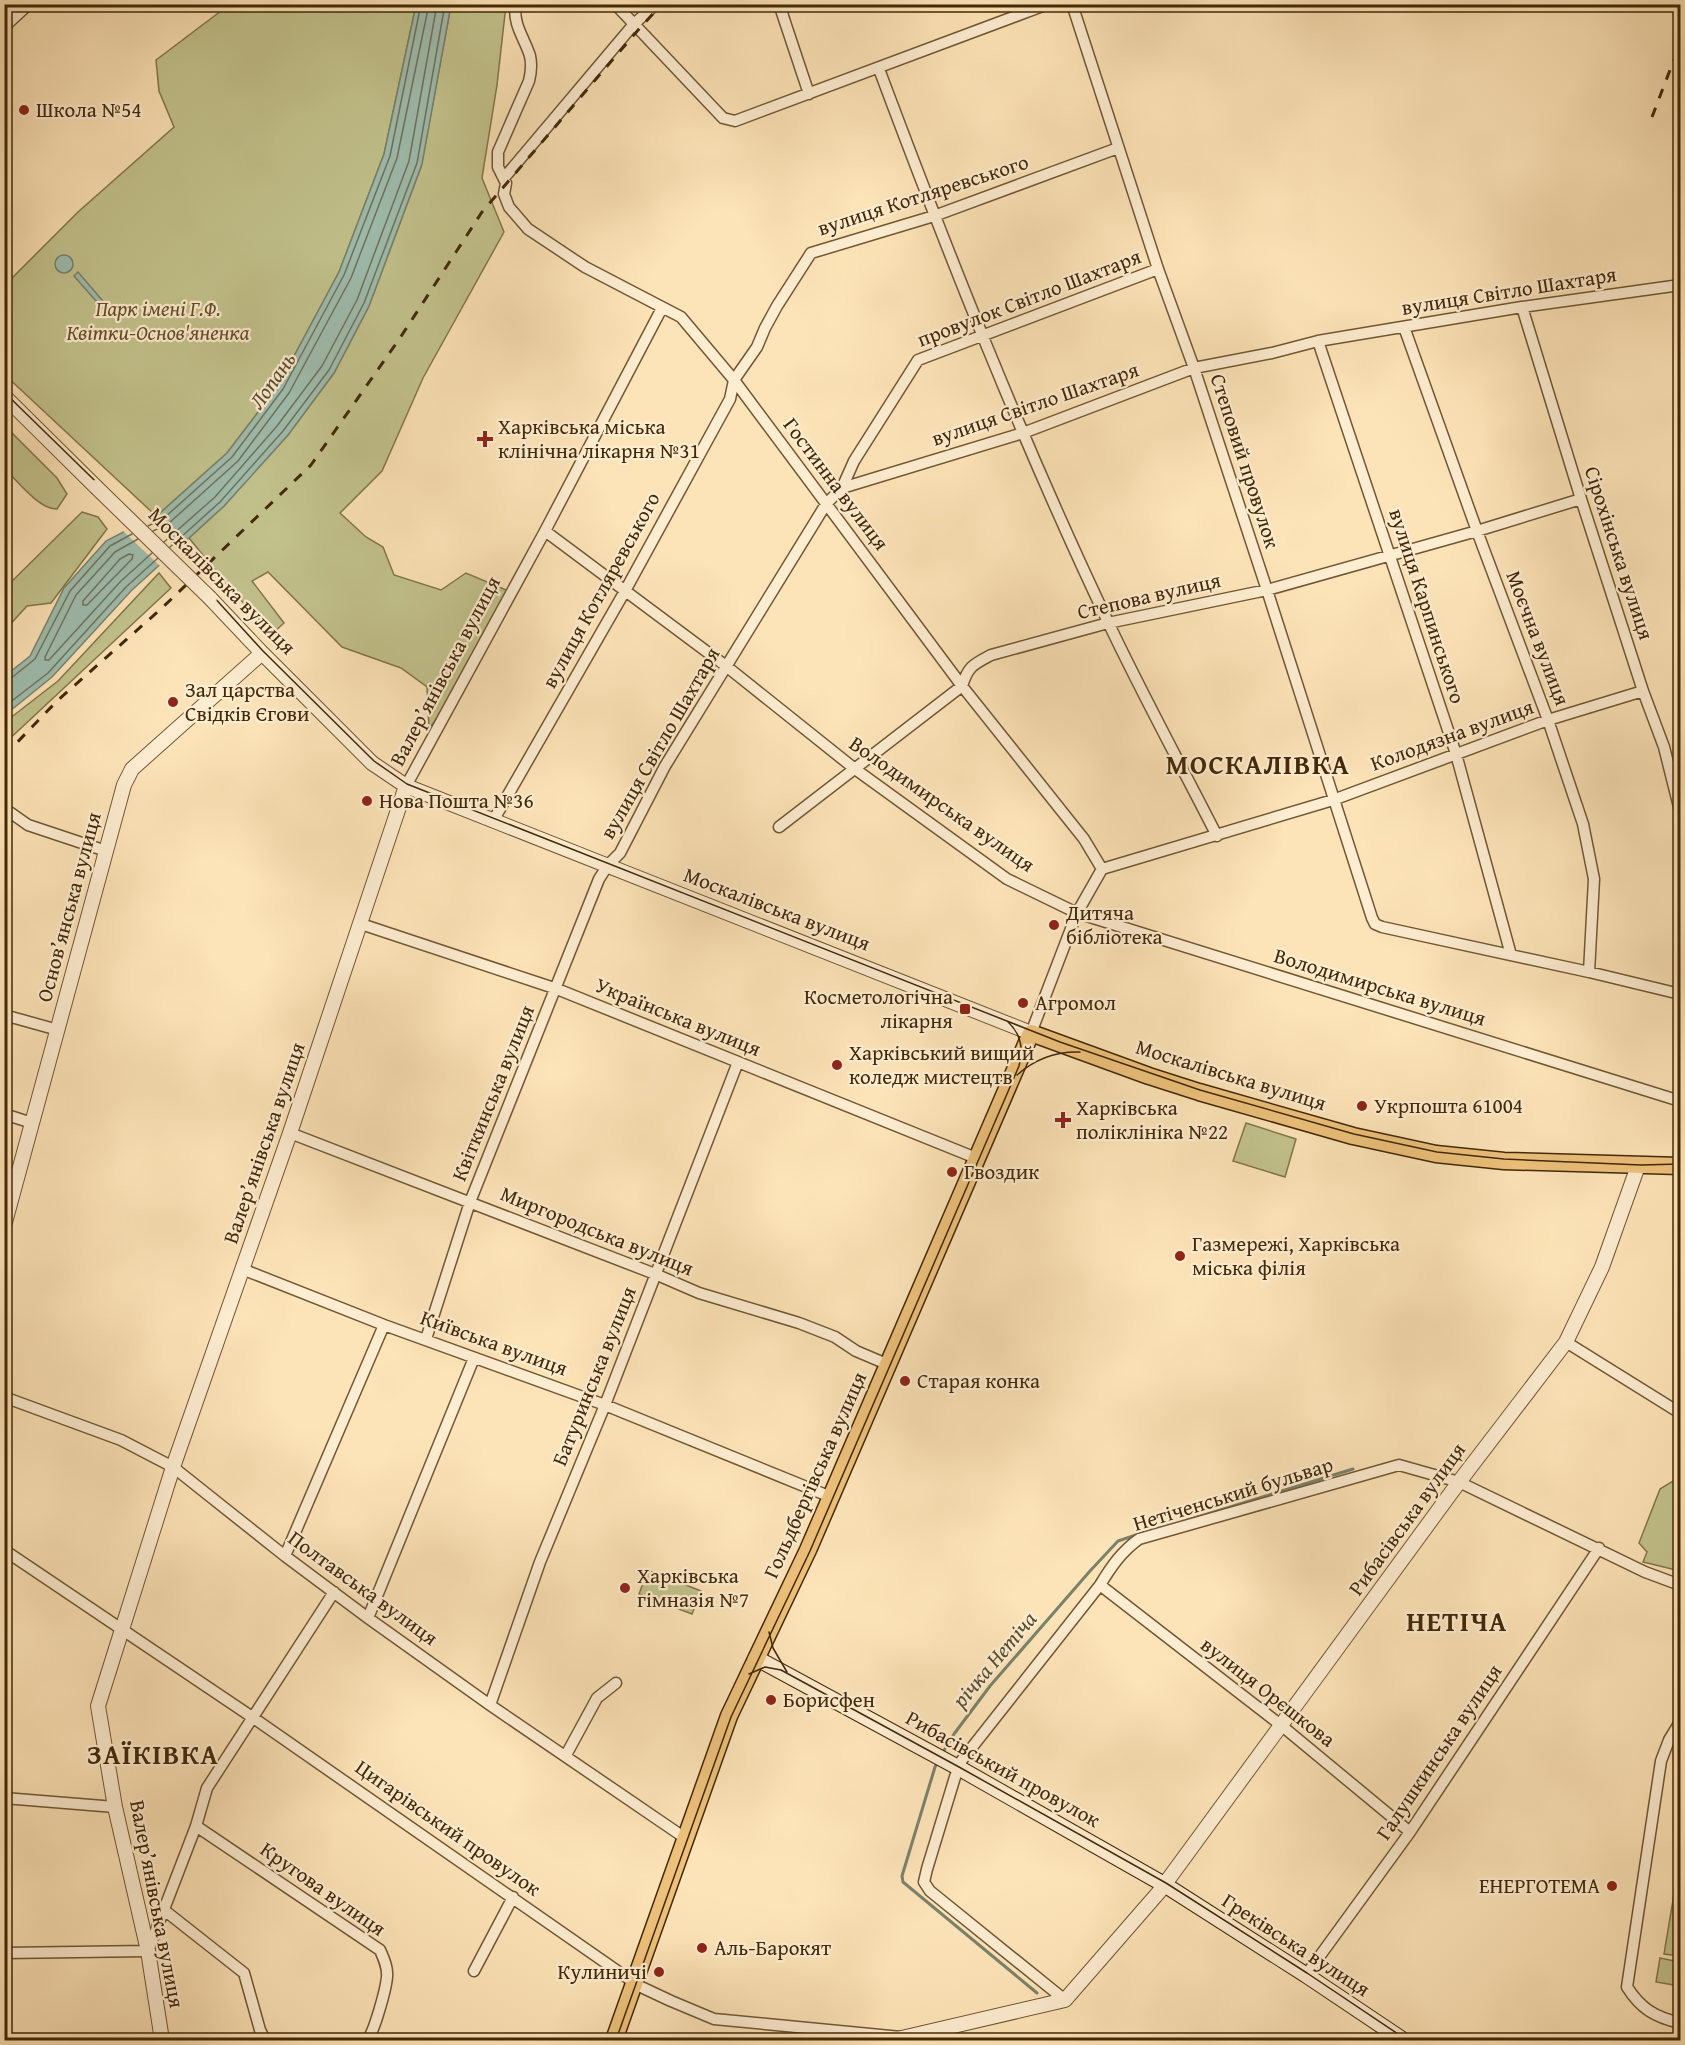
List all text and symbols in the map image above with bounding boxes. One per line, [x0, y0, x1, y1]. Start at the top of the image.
place label: Школа №54 [36, 94, 142, 125]
marker: Школа №54 [17, 103, 31, 117]
street label: вулиця Котляревського [813, 146, 1032, 243]
street label: провулок Світло Шахтаря [912, 240, 1146, 355]
street label: вулиця Світло Шахтаря [1399, 258, 1619, 323]
park label: Парк імені Г.Ф. Квітки-Основ'яненка [67, 293, 250, 348]
water label: Лопань [241, 345, 303, 415]
street label: вулиця Світло Шахтаря [927, 353, 1143, 454]
street label: Степовий провулок [1203, 370, 1288, 552]
place label: Харківська міська клінічна лікарня №31 [498, 411, 700, 466]
street label: Гостинна вулиця [776, 411, 897, 557]
marker: Харківська міська клінічна лікарня №31 [476, 430, 494, 448]
street label: Сірохінська вулиця [1577, 462, 1662, 644]
street label: вулиця Котляревського [534, 486, 667, 694]
street label: Москалівська вулиця [142, 500, 303, 662]
street label: вулиця Карпинського [1381, 504, 1474, 707]
street label: Степова вулиця [1074, 564, 1224, 627]
street label: Моєчна вулиця [1499, 566, 1579, 710]
street label: Валер’янівська вулиця [381, 570, 508, 771]
street label: вулиця Світло Шахтаря [592, 641, 727, 845]
place label: Зал царства Свідків Єгови [185, 674, 310, 729]
street label: Колодязна вулиця [1366, 691, 1538, 778]
marker: Зал царства Свідків Єгови [166, 695, 180, 709]
street label: Володимирська вулиця [843, 728, 1042, 880]
district label: МОСКАЛІВКА [1166, 744, 1350, 784]
place label: Нова Пошта №36 [379, 785, 534, 816]
marker: Нова Пошта №36 [360, 794, 374, 808]
street label: Основ’янська вулиця [28, 808, 109, 1005]
street label: Москалівська вулиця [679, 859, 875, 959]
place label: Дитяча бібліотека [1065, 897, 1163, 952]
marker: Дитяча бібліотека [1047, 918, 1061, 932]
street label: Володимирська вулиця [1270, 940, 1490, 1034]
street label: Українська вулиця [591, 969, 766, 1064]
place label: Косметологічна лікарня [804, 981, 953, 1036]
place label: Агромол [1035, 987, 1116, 1018]
marker: Агромол [1016, 996, 1030, 1010]
street label: Квіткинська вулиця [443, 1000, 542, 1185]
marker: Косметологічна лікарня [958, 1002, 972, 1016]
street label: Москалівська вулиця [1132, 1031, 1331, 1118]
place label: Харківський вищий коледж мистецтв [849, 1037, 1034, 1092]
street label: Валер’янівська вулиця [215, 1038, 313, 1248]
marker: Харківський вищий коледж мистецтв [830, 1058, 844, 1072]
place label: Укрпошта 61004 [1374, 1090, 1523, 1121]
place label: Харківська поліклініка №22 [1076, 1092, 1228, 1147]
marker: Укрпошта 61004 [1355, 1099, 1369, 1113]
marker: Харківська поліклініка №22 [1054, 1111, 1072, 1129]
place label: Гвоздик [964, 1156, 1039, 1187]
marker: Гвоздик [945, 1165, 959, 1179]
street label: Миргородська вулиця [496, 1178, 699, 1284]
place label: Газмережі, Харківська міська філія [1192, 1228, 1400, 1283]
marker: Газмережі, Харківська міська філія [1173, 1249, 1187, 1263]
street label: Батуринська вулиця [543, 1281, 644, 1470]
street label: Київська вулиця [416, 1302, 572, 1384]
place label: Старая конка [917, 1365, 1040, 1396]
street label: Гольдбергівська вулиця [755, 1366, 874, 1583]
marker: Старая конка [898, 1374, 912, 1388]
street label: Рибасівська вулиця [1340, 1436, 1473, 1602]
street label: Нетіченський бульвар [1129, 1448, 1337, 1539]
street label: Полтавська вулиця [282, 1523, 445, 1653]
place label: Харківська гімназія №7 [637, 1560, 749, 1615]
marker: Харківська гімназія №7 [618, 1581, 632, 1595]
district label: НЕТІЧА [1406, 1601, 1508, 1641]
water label: річка Нетіча [944, 1604, 1044, 1715]
street label: вулиця Орєшкова [1194, 1629, 1342, 1754]
street label: Галушкинська вулиця [1368, 1657, 1509, 1846]
place label: Борисфен [783, 1684, 875, 1715]
marker: Борисфен [764, 1693, 778, 1707]
street label: Рибасівський провулок [900, 1702, 1106, 1835]
district label: ЗАЇКІВКА [87, 1734, 219, 1774]
street label: Цигарівський провулок [349, 1752, 547, 1903]
street label: Валер’янівська вулиця [122, 1797, 193, 2011]
street label: Кругова вулиця [254, 1834, 393, 1944]
place label: ЕНЕРГОТЕМА [1479, 1870, 1600, 1901]
marker: ЕНЕРГОТЕМА [1605, 1879, 1619, 1893]
street label: Греківська вулиця [1216, 1885, 1377, 2004]
place label: Аль-Барокят [714, 1932, 831, 1963]
marker: Аль-Барокят [695, 1941, 709, 1955]
place label: Кулиничі [558, 1956, 647, 1987]
marker: Кулиничі [652, 1965, 666, 1979]

